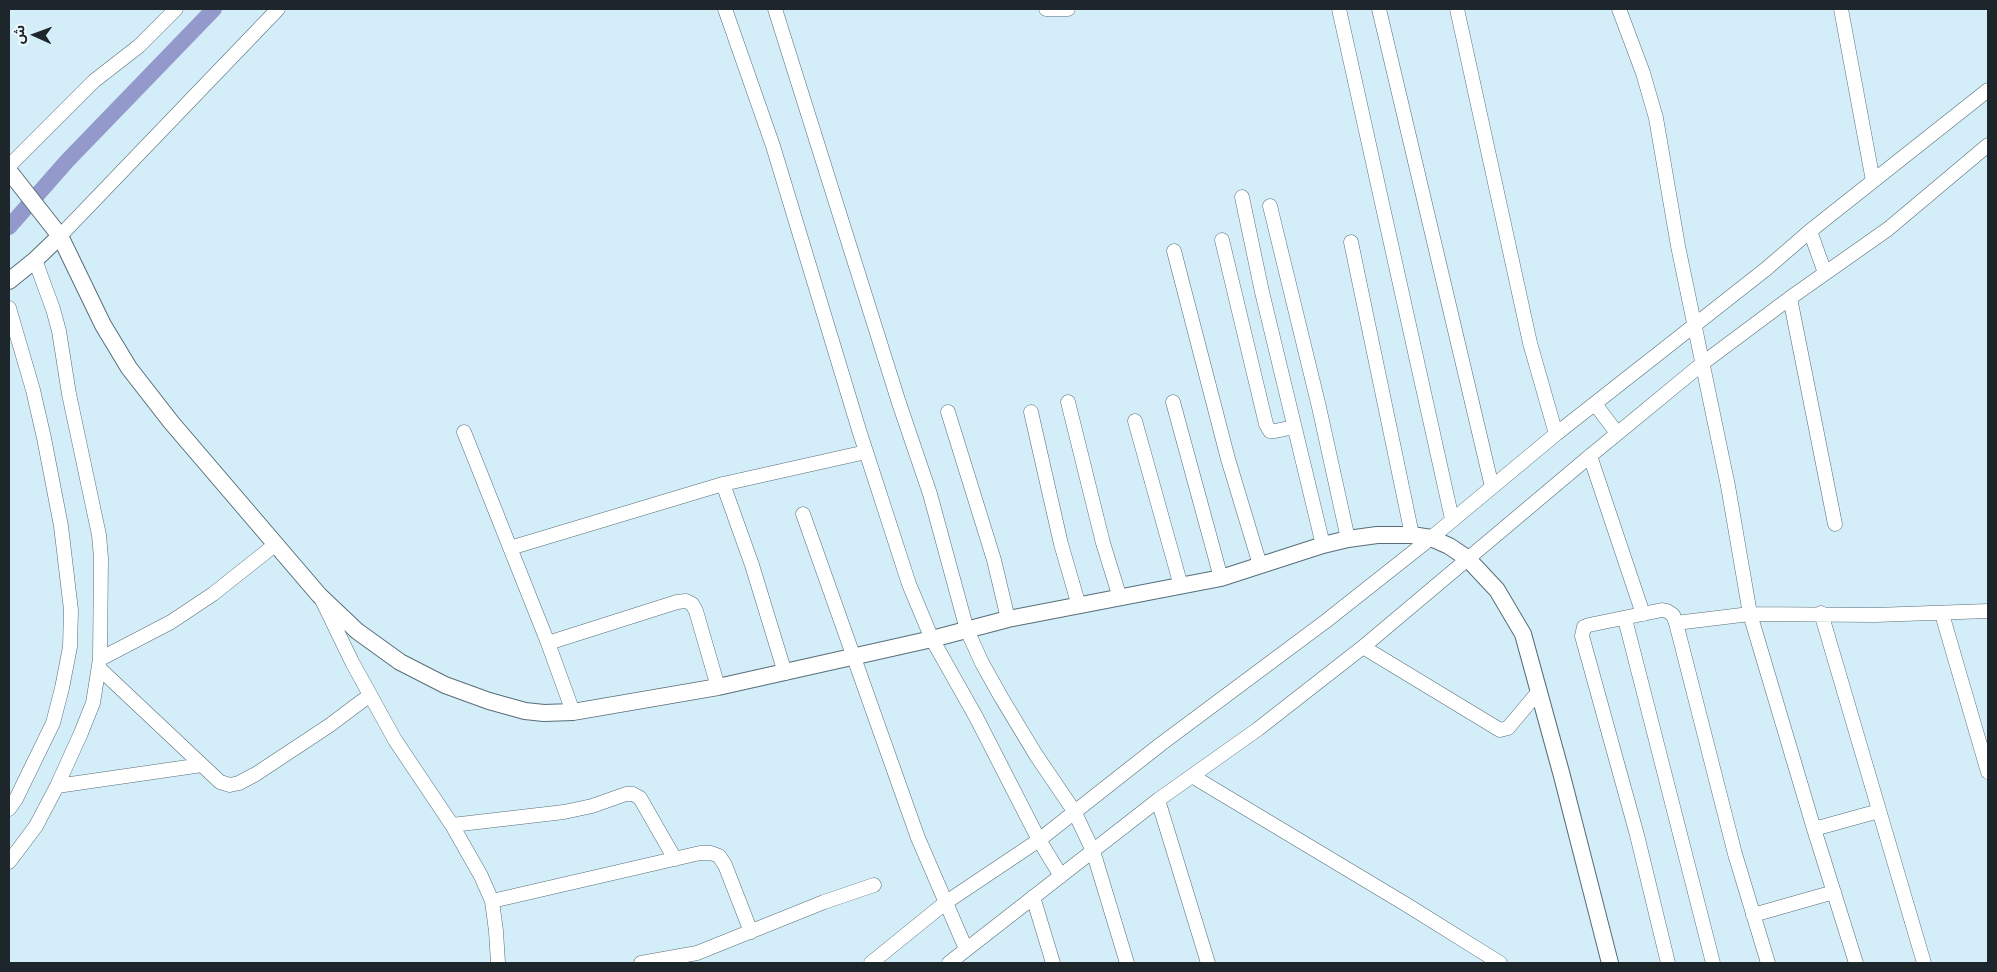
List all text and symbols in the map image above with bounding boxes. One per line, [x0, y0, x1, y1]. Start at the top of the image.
north arrow [10, 10, 60, 60]
text: ش [11, 25, 28, 44]

